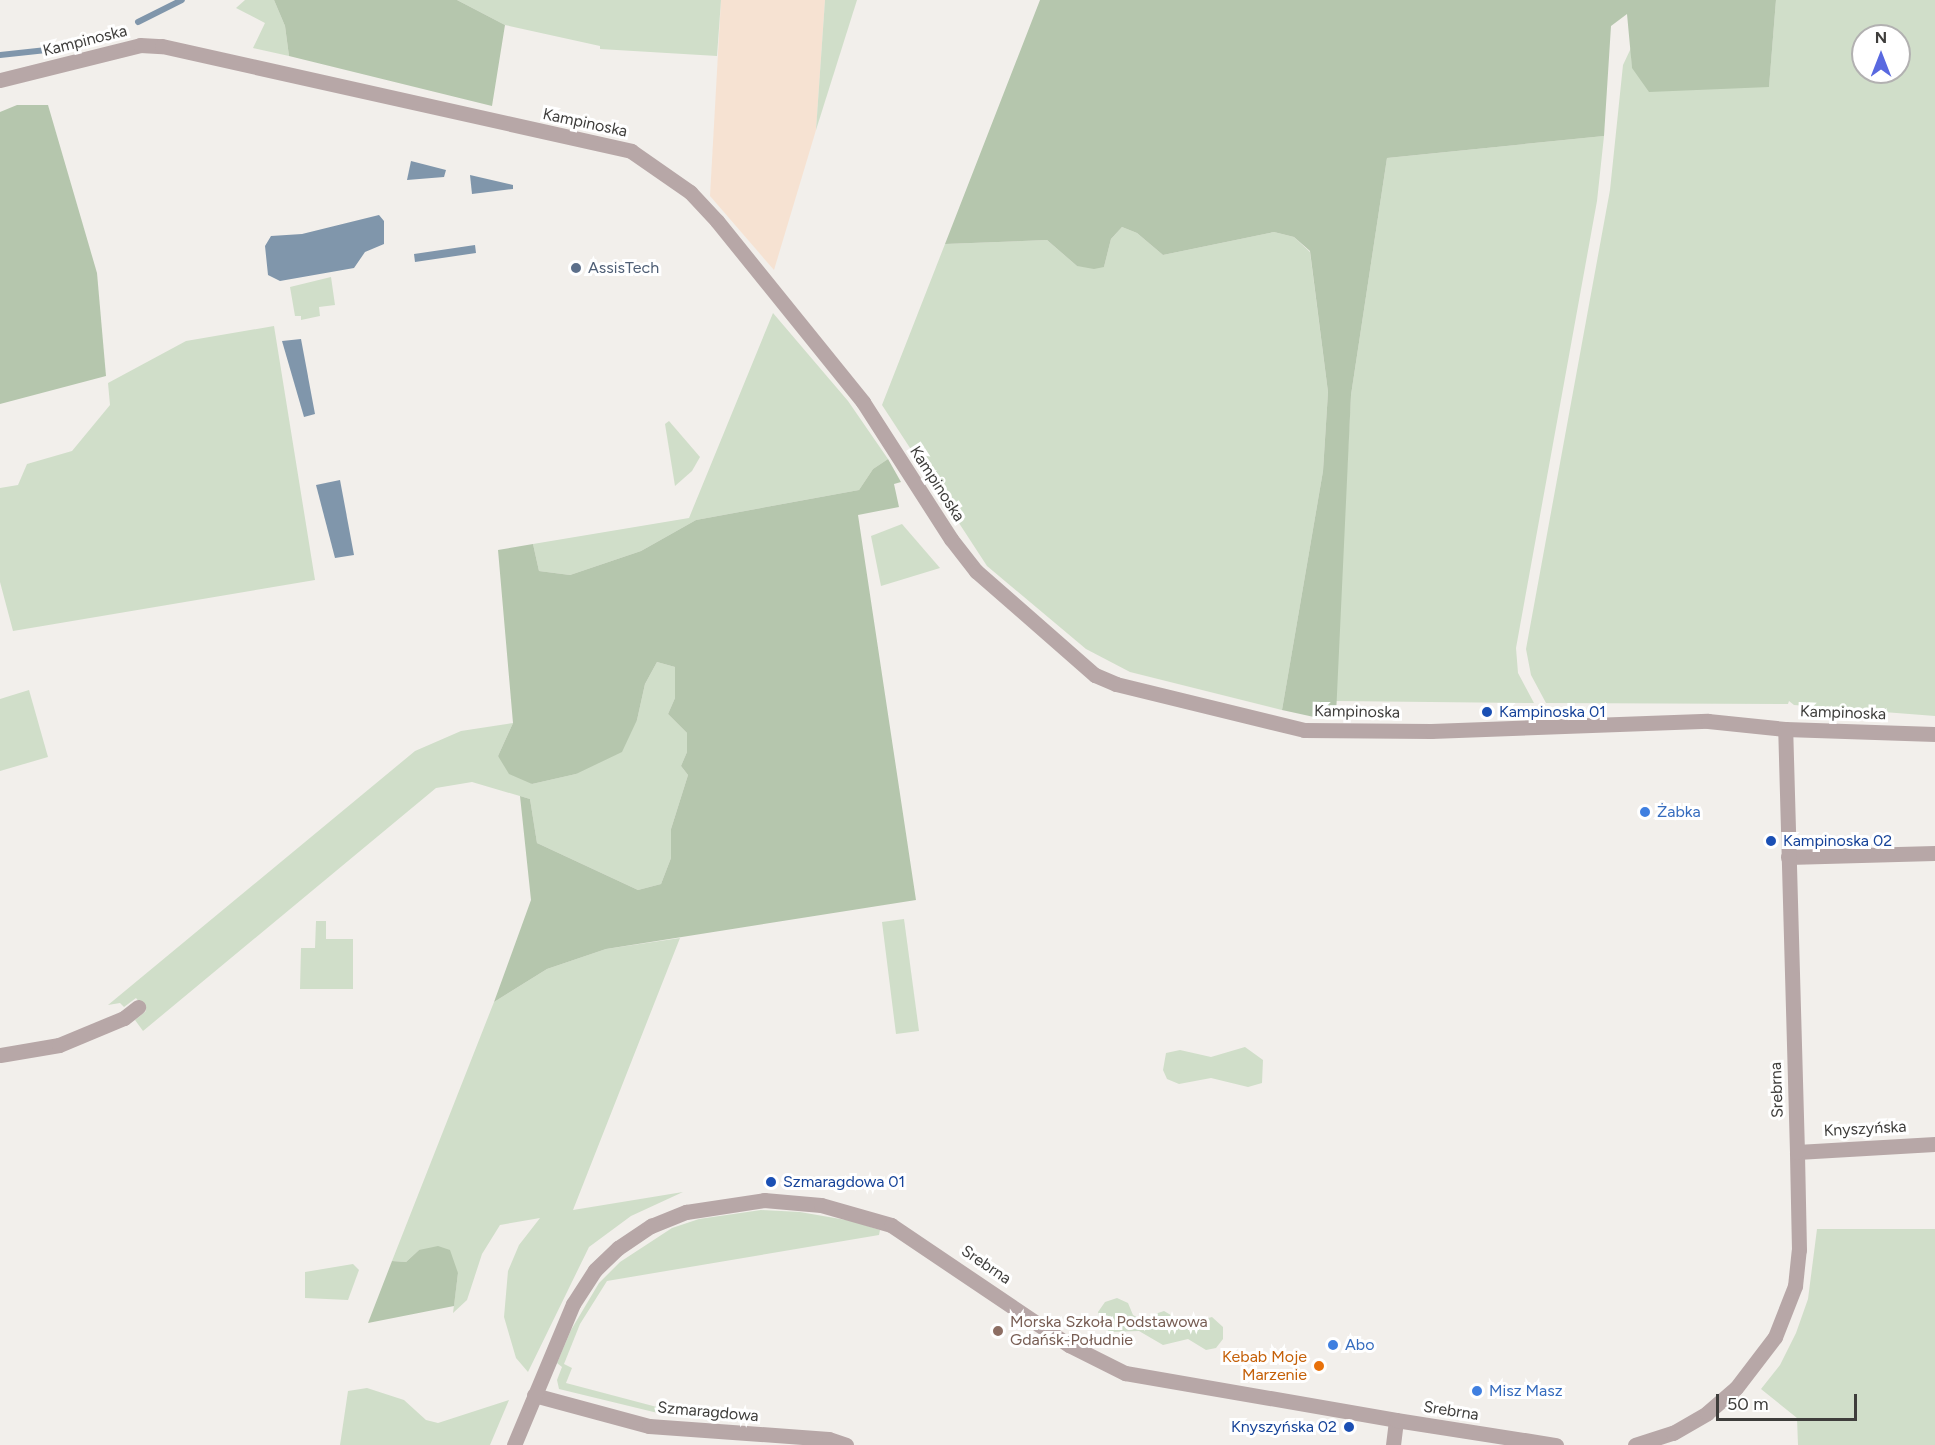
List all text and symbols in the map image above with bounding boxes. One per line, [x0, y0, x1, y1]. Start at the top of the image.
street label: Kampinoska [41, 21, 129, 61]
north arrow [1851, 24, 1911, 84]
text: N [1875, 28, 1887, 47]
street label: Kampinoska [541, 105, 629, 141]
place label: AssisTech [588, 258, 659, 278]
marker: AssisTech [569, 261, 583, 275]
street label: Kampinoska [906, 443, 968, 525]
street label: Kampinoska [1314, 702, 1400, 722]
place label: Kampinoska 01 [1499, 702, 1606, 722]
street label: Kampinoska [1800, 702, 1886, 724]
marker: Kampinoska 01 [1480, 705, 1494, 719]
place label: Żabka [1657, 802, 1701, 822]
marker: Żabka [1638, 805, 1652, 819]
place label: Kampinoska 02 [1783, 831, 1892, 851]
marker: Kampinoska 02 [1764, 834, 1778, 848]
street label: Srebrna [1766, 1062, 1788, 1118]
street label: Knyszyńska [1823, 1117, 1907, 1141]
place label: Szmaragdowa 01 [783, 1172, 905, 1192]
marker: Szmaragdowa 01 [764, 1175, 778, 1189]
street label: Srebrna [957, 1241, 1015, 1289]
place label: Morska Szkoła Podstawowa Gdańsk-Południe [1010, 1312, 1208, 1350]
marker: Morska Szkoła Podstawowa Gdańsk-Południe [991, 1324, 1005, 1338]
place label: Abo [1345, 1335, 1374, 1355]
marker: Abo [1326, 1338, 1340, 1352]
place label: Kebab Moje Marzenie [1222, 1347, 1307, 1385]
marker: Kebab Moje Marzenie [1312, 1359, 1326, 1373]
place label: Misz Masz [1489, 1381, 1563, 1401]
scale bar [1719, 1382, 1860, 1420]
marker: Misz Masz [1470, 1384, 1484, 1398]
text: 50 m [1727, 1393, 1769, 1415]
street label: Srebrna [1422, 1397, 1480, 1425]
street label: Szmaragdowa [657, 1398, 759, 1426]
place label: Knyszyńska 02 [1231, 1417, 1337, 1437]
marker: Knyszyńska 02 [1342, 1420, 1356, 1434]

